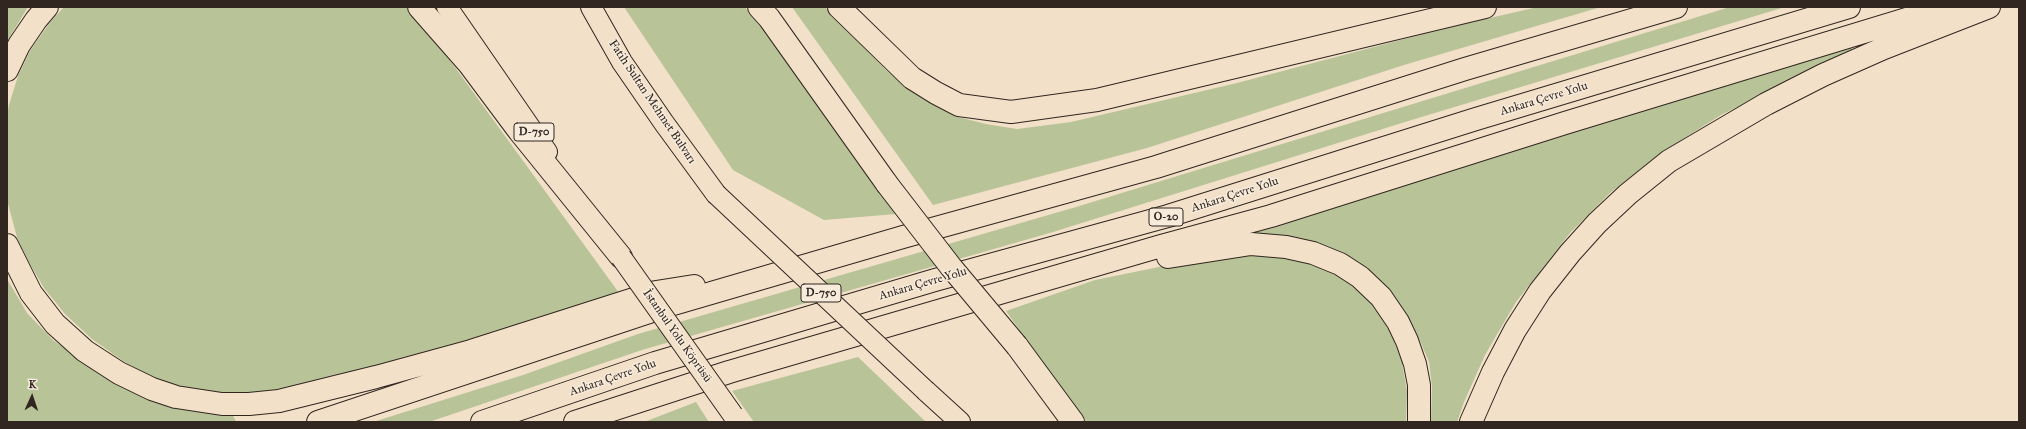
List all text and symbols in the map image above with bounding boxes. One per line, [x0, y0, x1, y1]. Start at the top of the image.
street label: Fatih Sultan Mehmet Bulvarı [605, 37, 699, 167]
street label: Ankara Çevre Yolu [1499, 79, 1589, 119]
road number: D-750 [514, 123, 554, 141]
street label: Ankara Çevre Yolu [1190, 174, 1280, 216]
road number: O-20 [1149, 208, 1183, 226]
street label: Ankara Çevre Yolu [877, 265, 969, 303]
road number: D-750 [801, 284, 841, 302]
street label: İstanbul Yolu Köprüsü [639, 287, 715, 385]
street label: Ankara Çevre Yolu [568, 356, 658, 400]
north arrow [12, 377, 52, 417]
text: K [28, 378, 37, 391]

